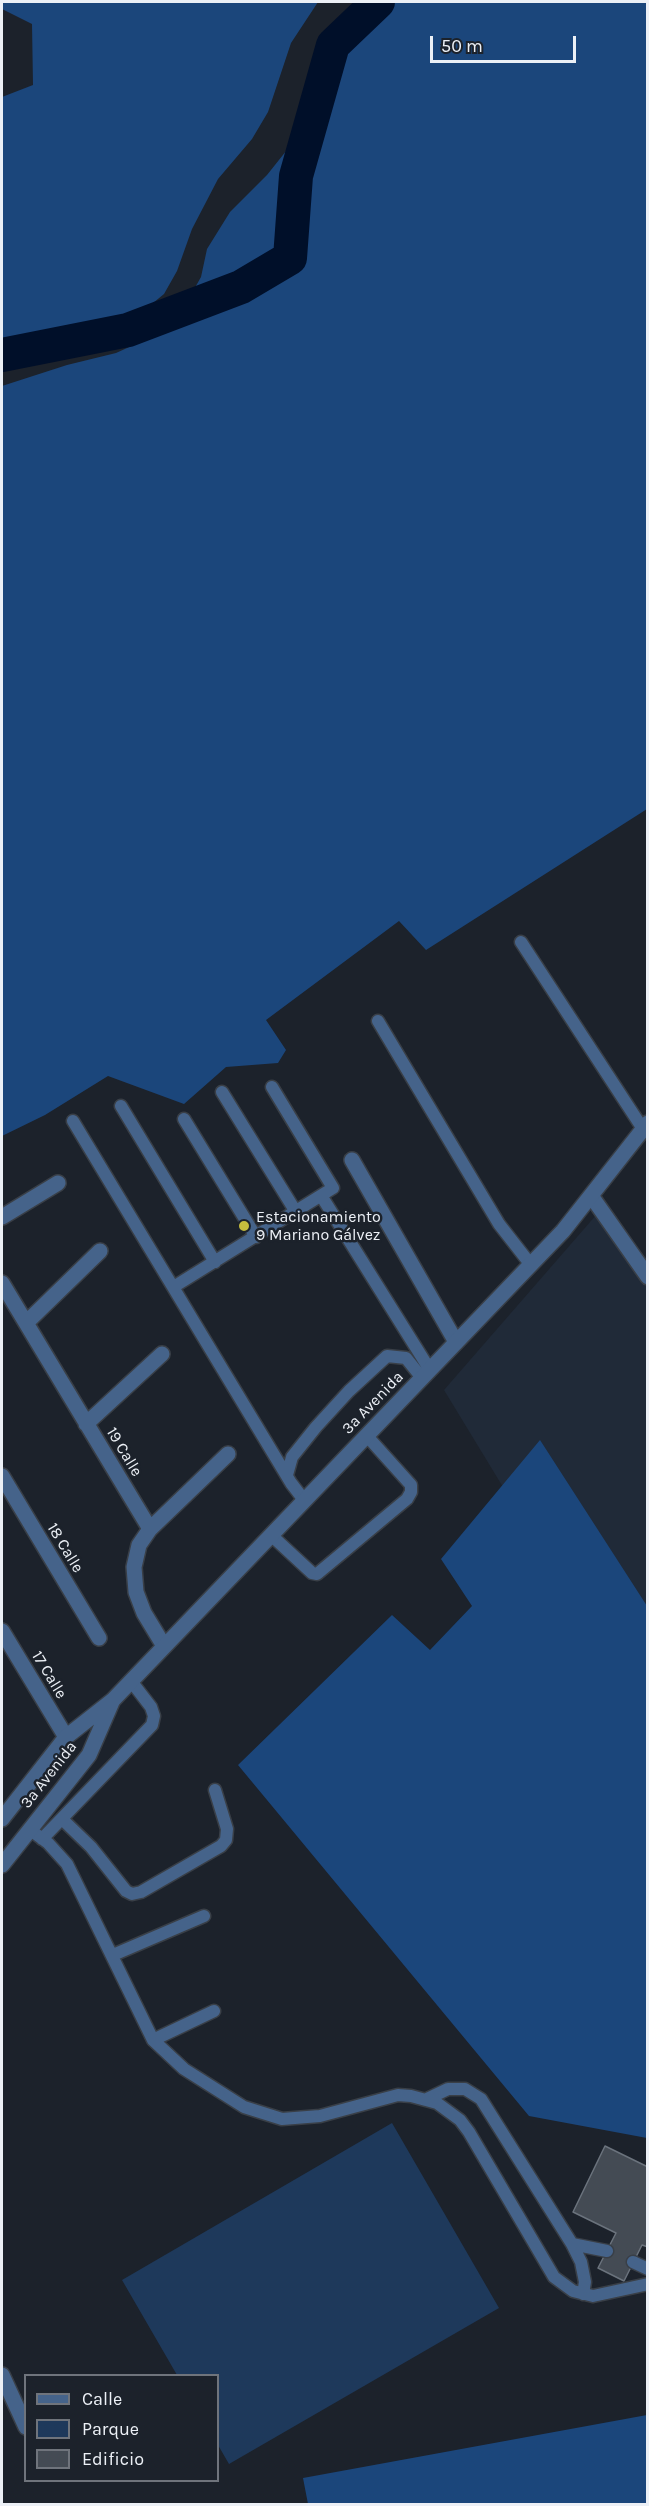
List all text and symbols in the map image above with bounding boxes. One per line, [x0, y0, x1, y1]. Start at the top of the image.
scale bar [433, 24, 578, 62]
text: 50 m [441, 35, 483, 57]
place label: Estacionamiento 9 Mariano Gálvez [256, 1207, 381, 1245]
marker: Estacionamiento 9 Mariano Gálvez [237, 1219, 251, 1233]
street label: 3a Avenida [338, 1368, 408, 1438]
street label: 19 Calle [102, 1424, 146, 1480]
street label: 18 Calle [43, 1520, 87, 1576]
street label: 17 Calle [27, 1648, 71, 1702]
street label: 3a Avenida [17, 1738, 81, 1812]
legend [24, 2374, 219, 2482]
text: Calle [82, 2388, 122, 2410]
text: Parque [82, 2418, 139, 2440]
text: Edificio [82, 2448, 144, 2470]

